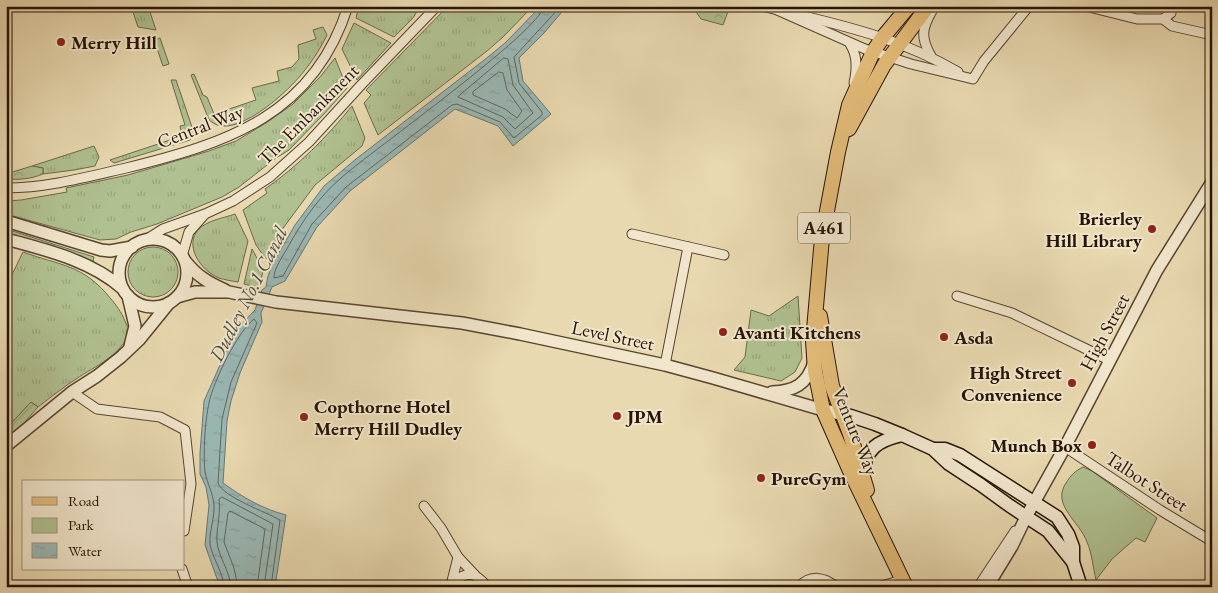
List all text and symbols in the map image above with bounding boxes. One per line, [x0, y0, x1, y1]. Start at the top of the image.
place label: Merry Hill [71, 30, 158, 55]
marker: Merry Hill [55, 36, 67, 48]
street label: The Embankment [252, 58, 364, 170]
street label: Central Way [153, 98, 247, 154]
place label: Brierley Hill Library [1046, 206, 1143, 253]
road number: A461 [798, 212, 850, 244]
water label: Dudley No.1 Canal [202, 221, 294, 367]
marker: Brierley Hill Library [1146, 223, 1158, 235]
street label: High Street [1074, 289, 1135, 375]
street label: Level Street [569, 315, 657, 356]
place label: Avanti Kitchens [732, 320, 861, 345]
place label: Asda [953, 325, 994, 350]
marker: Avanti Kitchens [717, 326, 729, 338]
marker: Asda [938, 331, 950, 343]
place label: High Street Convenience [961, 360, 1062, 407]
marker: High Street Convenience [1066, 377, 1078, 389]
street label: Venture Way [827, 383, 885, 480]
place label: Copthorne Hotel Merry Hill Dudley [314, 394, 463, 441]
place label: JPM [625, 404, 663, 429]
marker: JPM [611, 410, 623, 422]
marker: Copthorne Hotel Merry Hill Dudley [298, 411, 310, 423]
place label: Munch Box [991, 433, 1082, 458]
marker: Munch Box [1086, 439, 1098, 451]
street label: Talbot Street [1101, 445, 1193, 517]
place label: PureGym [771, 466, 847, 491]
marker: PureGym [755, 472, 767, 484]
legend [22, 480, 185, 570]
text: Road [68, 491, 100, 510]
text: Park [68, 515, 95, 534]
text: Water [68, 541, 102, 560]

